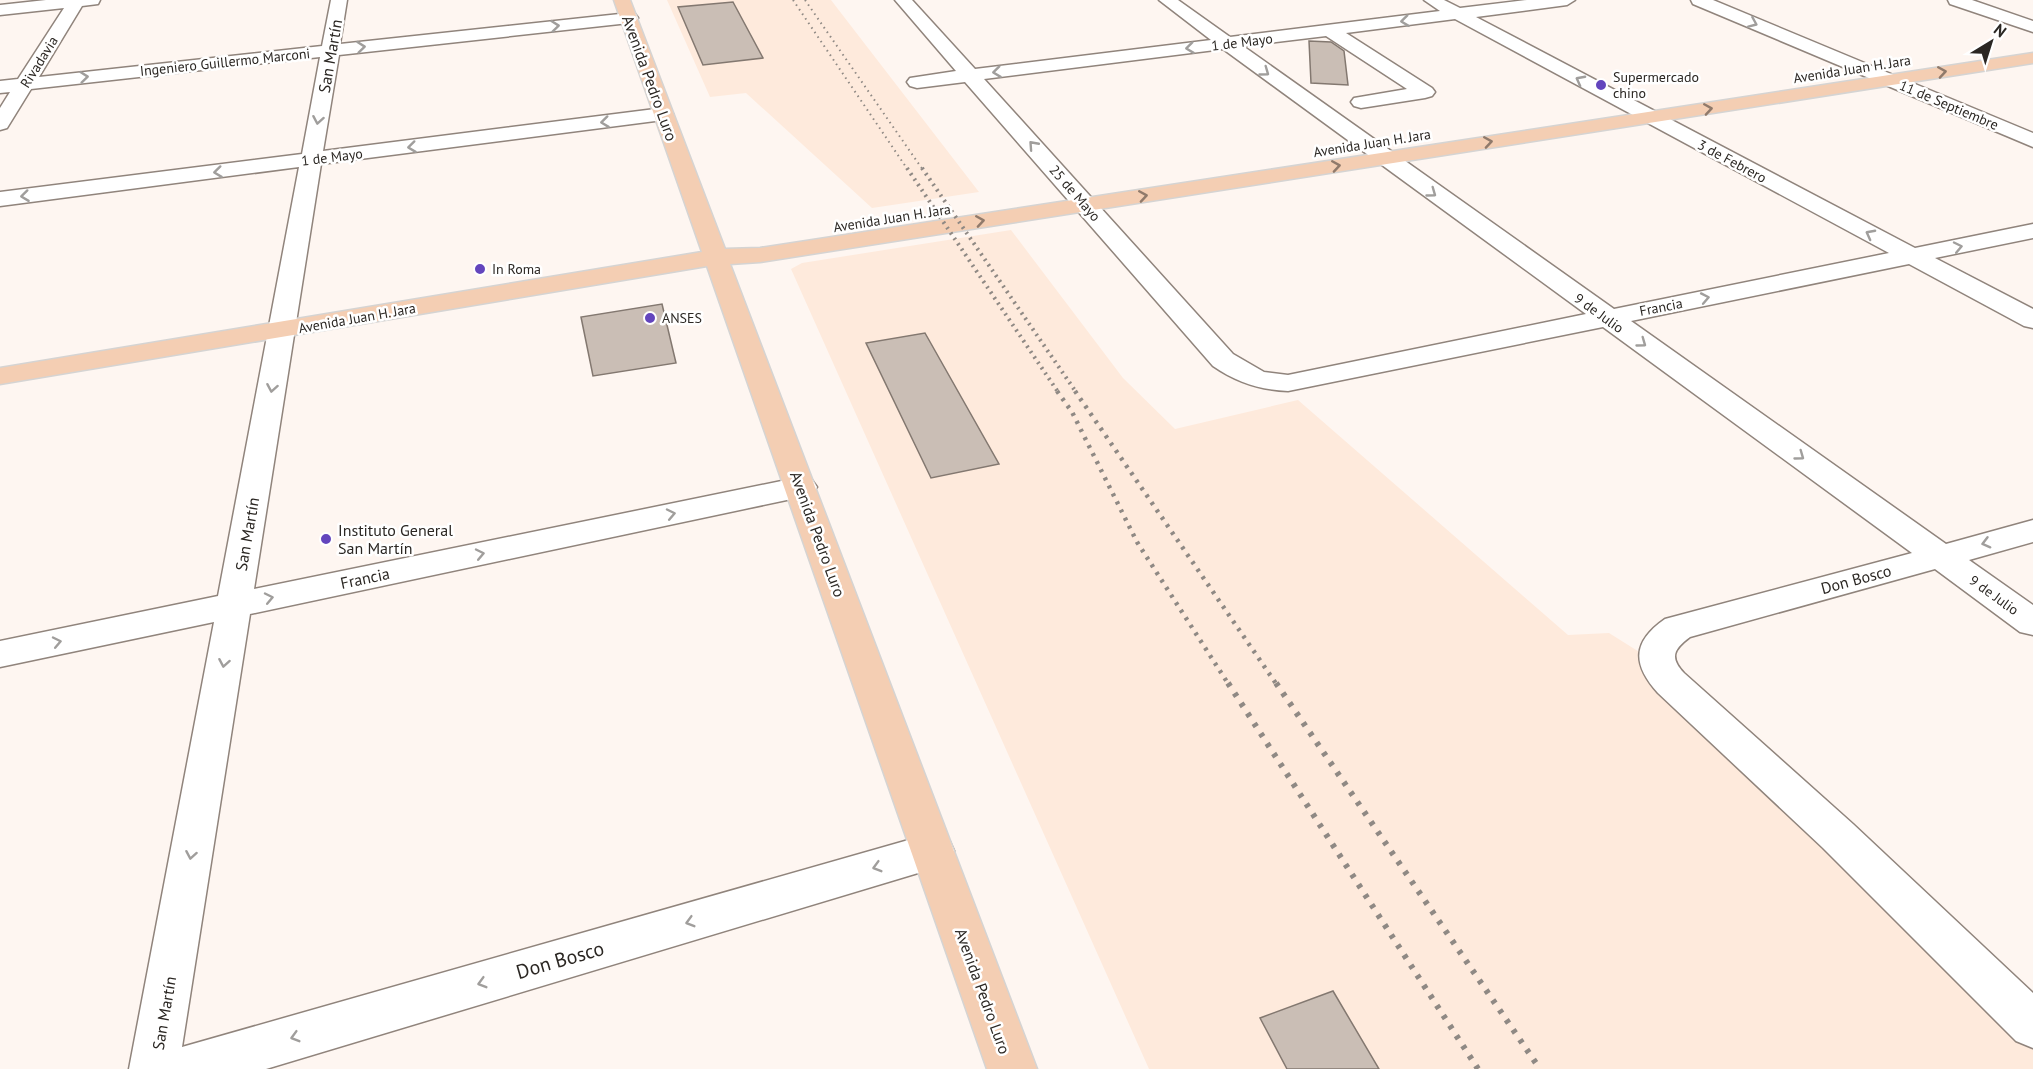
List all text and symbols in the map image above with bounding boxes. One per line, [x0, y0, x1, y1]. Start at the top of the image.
street label: Avenida Pedro Luro [618, 12, 682, 144]
north arrow [1961, 12, 2021, 72]
one-way arrow [1400, 14, 1409, 27]
one-way arrow [1746, 16, 1757, 28]
street label: San Martín [314, 18, 346, 94]
text: N [1990, 19, 2011, 41]
one-way arrow [550, 20, 560, 32]
street label: 1 de Mayo [1210, 29, 1274, 55]
street label: Rivadavia [16, 33, 62, 91]
one-way arrow [357, 41, 366, 54]
one-way arrow [1186, 42, 1195, 54]
street label: Ingeniero Guillermo Marconi [139, 44, 311, 80]
street label: Avenida Juan H. Jara [1792, 51, 1912, 87]
one-way arrow [1258, 64, 1269, 75]
one-way arrow [992, 65, 1001, 78]
one-way arrow [1937, 67, 1947, 79]
place label: Supermercado chino [1613, 68, 1699, 102]
one-way arrow [79, 71, 88, 84]
one-way arrow [1576, 76, 1586, 87]
street label: 11 de Septiembre [1897, 76, 2001, 134]
marker: Supermercado chino [1594, 78, 1608, 92]
one-way arrow [1703, 103, 1712, 115]
one-way arrow [313, 115, 325, 124]
one-way arrow [600, 115, 610, 128]
street label: Avenida Juan H. Jara [1312, 125, 1432, 161]
street label: 3 de Febrero [1694, 135, 1770, 187]
one-way arrow [1483, 137, 1492, 149]
one-way arrow [407, 140, 416, 152]
one-way arrow [1029, 141, 1040, 152]
street label: 1 de Mayo [300, 144, 364, 170]
one-way arrow [1330, 160, 1340, 173]
street label: 25 de Mayo [1045, 161, 1105, 225]
one-way arrow [214, 165, 223, 177]
one-way arrow [1425, 185, 1436, 196]
one-way arrow [20, 190, 29, 202]
one-way arrow [1138, 190, 1148, 202]
street label: Avenida Juan H. Jara [832, 200, 952, 236]
one-way arrow [975, 215, 985, 227]
one-way arrow [1866, 230, 1876, 241]
one-way arrow [1953, 241, 1963, 254]
place label: In Roma [492, 260, 541, 278]
marker: In Roma [473, 262, 487, 276]
street label: 9 de Julio [1571, 289, 1627, 337]
one-way arrow [1700, 292, 1710, 305]
street label: Francia [1638, 294, 1684, 320]
street label: Avenida Juan H. Jara [297, 299, 417, 337]
place label: ANSES [662, 309, 702, 327]
marker: ANSES [643, 311, 657, 325]
one-way arrow [1635, 336, 1646, 347]
one-way arrow [266, 383, 279, 393]
one-way arrow [1794, 449, 1805, 460]
street label: Avenida Pedro Luro [786, 468, 850, 600]
street label: San Martín [231, 496, 263, 572]
one-way arrow [666, 508, 676, 521]
place label: Instituto General San Martín [338, 520, 453, 558]
marker: Instituto General San Martín [319, 532, 333, 546]
one-way arrow [1982, 536, 1992, 549]
one-way arrow [475, 548, 485, 561]
street label: Don Bosco [1819, 560, 1893, 598]
street label: Francia [339, 563, 391, 593]
street label: 9 de Julio [1966, 571, 2022, 619]
one-way arrow [263, 592, 273, 605]
one-way arrow [52, 636, 62, 649]
one-way arrow [219, 659, 231, 668]
one-way arrow [186, 851, 198, 860]
one-way arrow [872, 860, 882, 873]
one-way arrow [685, 915, 696, 927]
street label: Avenida Pedro Luro [951, 925, 1015, 1057]
street label: Don Bosco [513, 935, 607, 985]
street label: San Martín [148, 975, 180, 1051]
one-way arrow [477, 976, 488, 988]
one-way arrow [290, 1030, 301, 1042]

